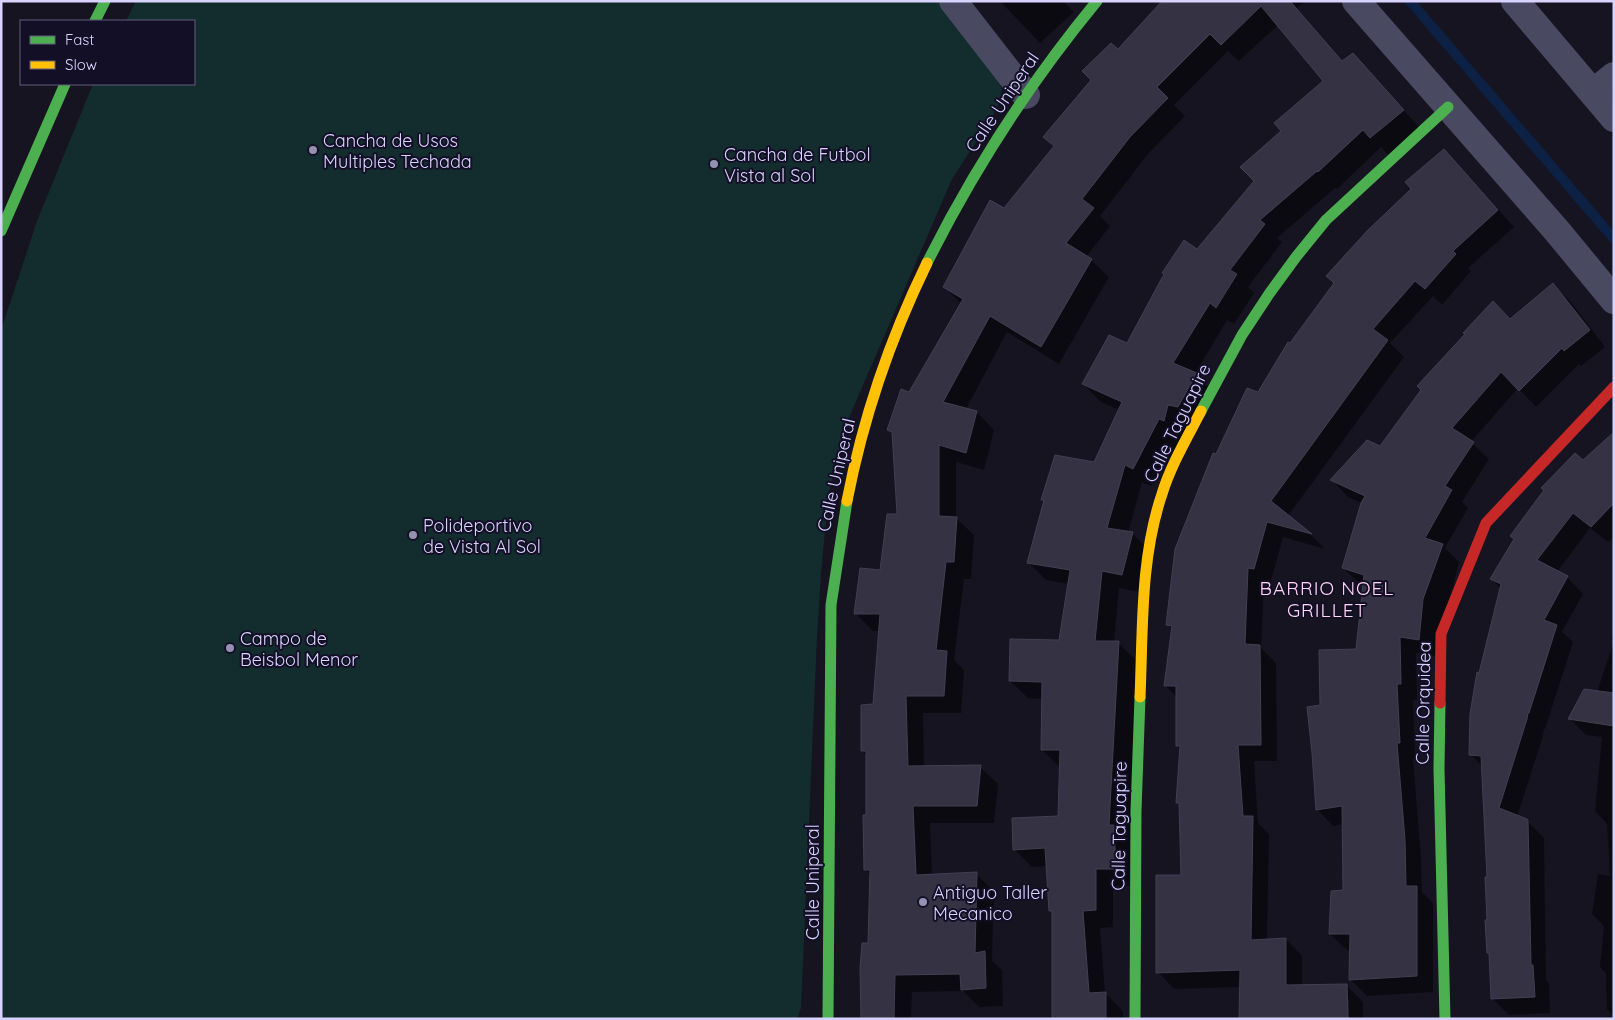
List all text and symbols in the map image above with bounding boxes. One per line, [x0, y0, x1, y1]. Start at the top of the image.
legend [20, 20, 195, 85]
text: Fast [65, 30, 94, 49]
street label: Calle Uniperal [960, 48, 1044, 156]
text: Slow [65, 55, 97, 74]
place label: Cancha de Usos Multiples Techada [323, 129, 472, 173]
place label: Cancha de Futbol Vista al Sol [724, 143, 871, 187]
marker: Cancha de Usos Multiples Techada [307, 144, 319, 156]
marker: Cancha de Futbol Vista al Sol [708, 158, 720, 170]
street label: Calle Taguapire [1138, 360, 1216, 486]
street label: Calle Uniperal [812, 416, 860, 534]
place label: Polideportivo de Vista Al Sol [423, 514, 541, 558]
marker: Polideportivo de Vista Al Sol [407, 529, 419, 541]
district label: BARRIO NOEL GRILLET [1260, 576, 1394, 622]
place label: Campo de Beisbol Menor [240, 627, 358, 671]
street label: Calle Orquidea [1410, 641, 1436, 765]
marker: Campo de Beisbol Menor [224, 642, 236, 654]
street label: Calle Taguapire [1106, 761, 1132, 891]
street label: Calle Uniperal [801, 824, 824, 940]
place label: Antiguo Taller Mecanico [933, 881, 1047, 925]
marker: Antiguo Taller Mecanico [917, 896, 929, 908]

